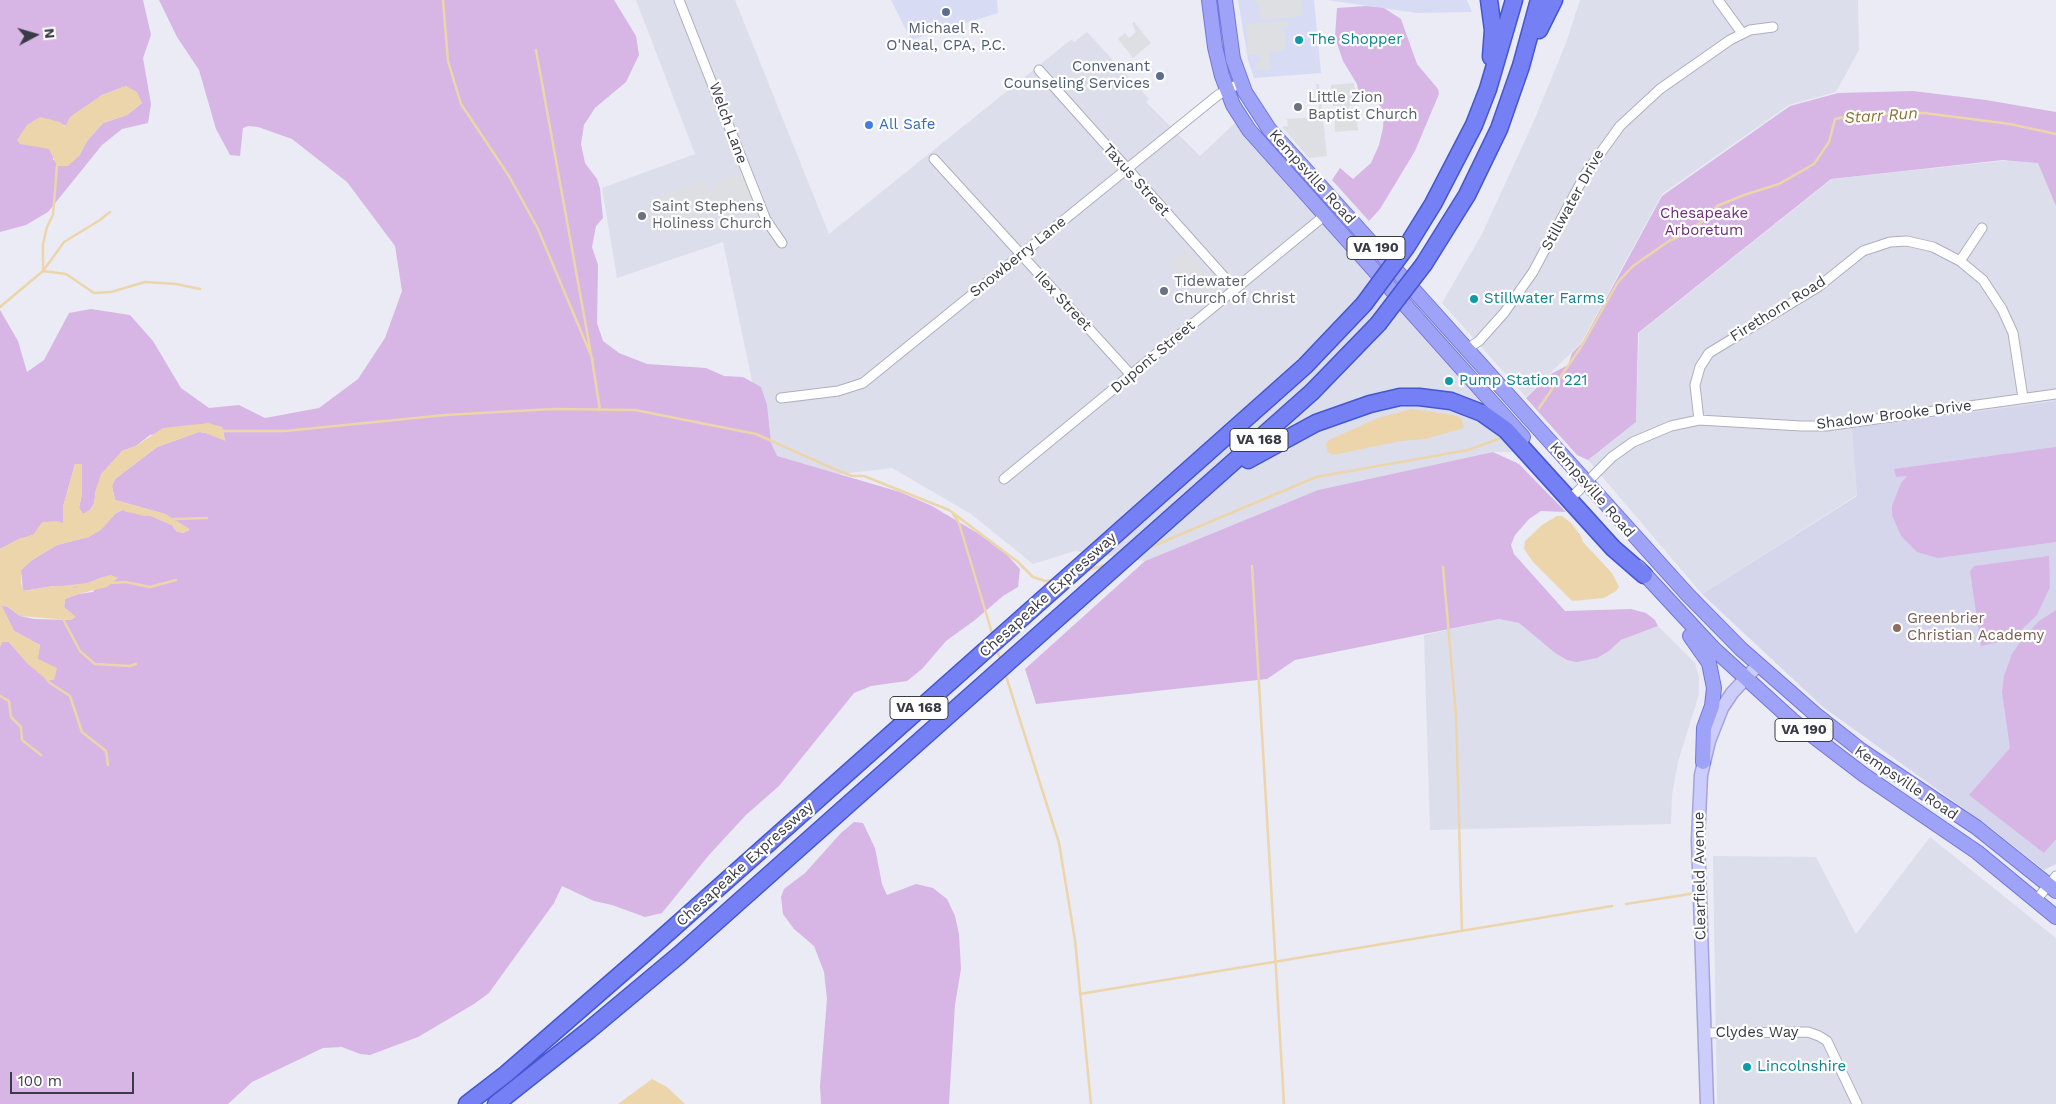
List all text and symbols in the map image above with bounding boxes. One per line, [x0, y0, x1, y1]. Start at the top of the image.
marker: Michael R. O'Neal, CPA, P.C. [940, 6, 952, 18]
north arrow [10, 10, 60, 60]
place label: Michael R. O'Neal, CPA, P.C. [886, 20, 1006, 55]
text: N [41, 27, 58, 39]
place label: The Shopper [1309, 31, 1402, 49]
marker: The Shopper [1293, 34, 1305, 46]
place label: Convenant Counseling Services [1004, 58, 1150, 93]
marker: Convenant Counseling Services [1154, 70, 1166, 82]
street label: Welch Lane [705, 80, 751, 166]
place label: Little Zion Baptist Church [1308, 89, 1418, 124]
marker: Little Zion Baptist Church [1292, 101, 1304, 113]
water label: Starr Run [1844, 104, 1918, 128]
place label: All Safe [879, 116, 935, 134]
marker: All Safe [863, 119, 875, 131]
street label: Kempsville Road [1265, 126, 1359, 228]
street label: Taxus Street [1099, 140, 1173, 220]
street label: Stillwater Drive [1538, 146, 1608, 254]
place label: Saint Stephens Holiness Church [652, 198, 772, 233]
park label: Chesapeake Arboretum [1660, 205, 1748, 240]
marker: Saint Stephens Holiness Church [636, 210, 648, 222]
street label: Snowberry Lane [966, 213, 1070, 301]
road number: VA 190 [1347, 237, 1405, 260]
street label: Ilex Street [1031, 267, 1095, 335]
street label: Firethorn Road [1727, 272, 1829, 346]
place label: Tidewater Church of Christ [1174, 273, 1295, 308]
marker: Tidewater Church of Christ [1158, 285, 1170, 297]
place label: Stillwater Farms [1484, 290, 1605, 308]
marker: Stillwater Farms [1468, 293, 1480, 305]
street label: Dupont Street [1107, 317, 1199, 397]
place label: Pump Station 221 [1459, 372, 1587, 390]
marker: Pump Station 221 [1443, 375, 1455, 387]
street label: Shadow Brooke Drive [1815, 397, 1973, 433]
road number: VA 168 [1230, 428, 1288, 452]
street label: Kempsville Road [1546, 439, 1638, 541]
street label: Chesapeake Expressway [976, 529, 1120, 661]
place label: Greenbrier Christian Academy [1907, 610, 2044, 645]
marker: Greenbrier Christian Academy [1891, 622, 1903, 634]
road number: VA 168 [890, 696, 948, 720]
road number: VA 190 [1775, 718, 1833, 742]
street label: Kempsville Road [1851, 742, 1961, 824]
street label: Chesapeake Expressway [673, 798, 817, 930]
street label: Clearfield Avenue [1690, 811, 1710, 941]
street label: Clydes Way [1716, 1024, 1798, 1042]
place label: Lincolnshire [1757, 1058, 1846, 1076]
marker: Lincolnshire [1741, 1061, 1753, 1073]
scale bar [12, 1062, 136, 1094]
text: 100 m [18, 1072, 62, 1090]

